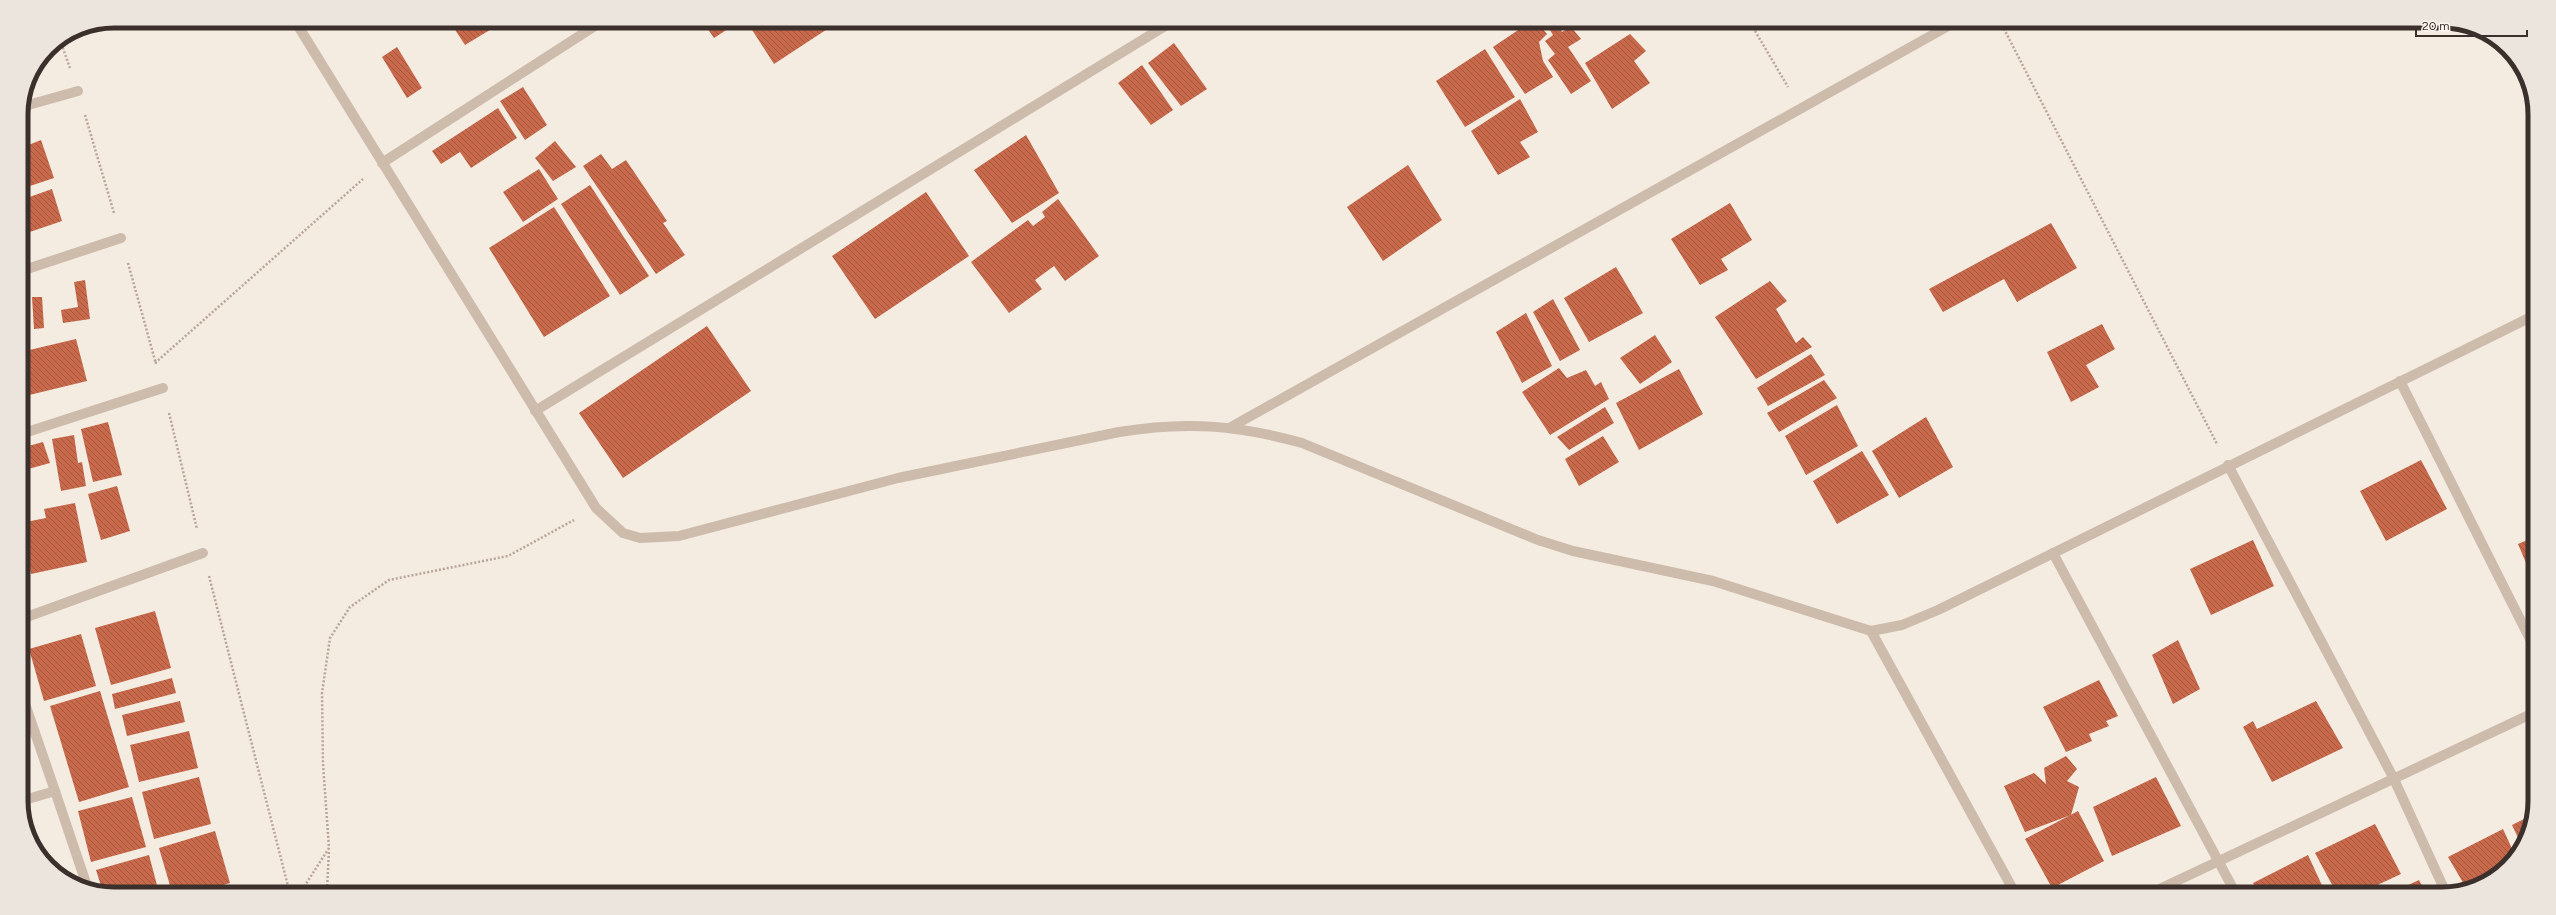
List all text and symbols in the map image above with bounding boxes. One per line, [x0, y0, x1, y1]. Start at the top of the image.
scale bar [2416, 12, 2527, 38]
text: 20 m [2422, 19, 2450, 33]

